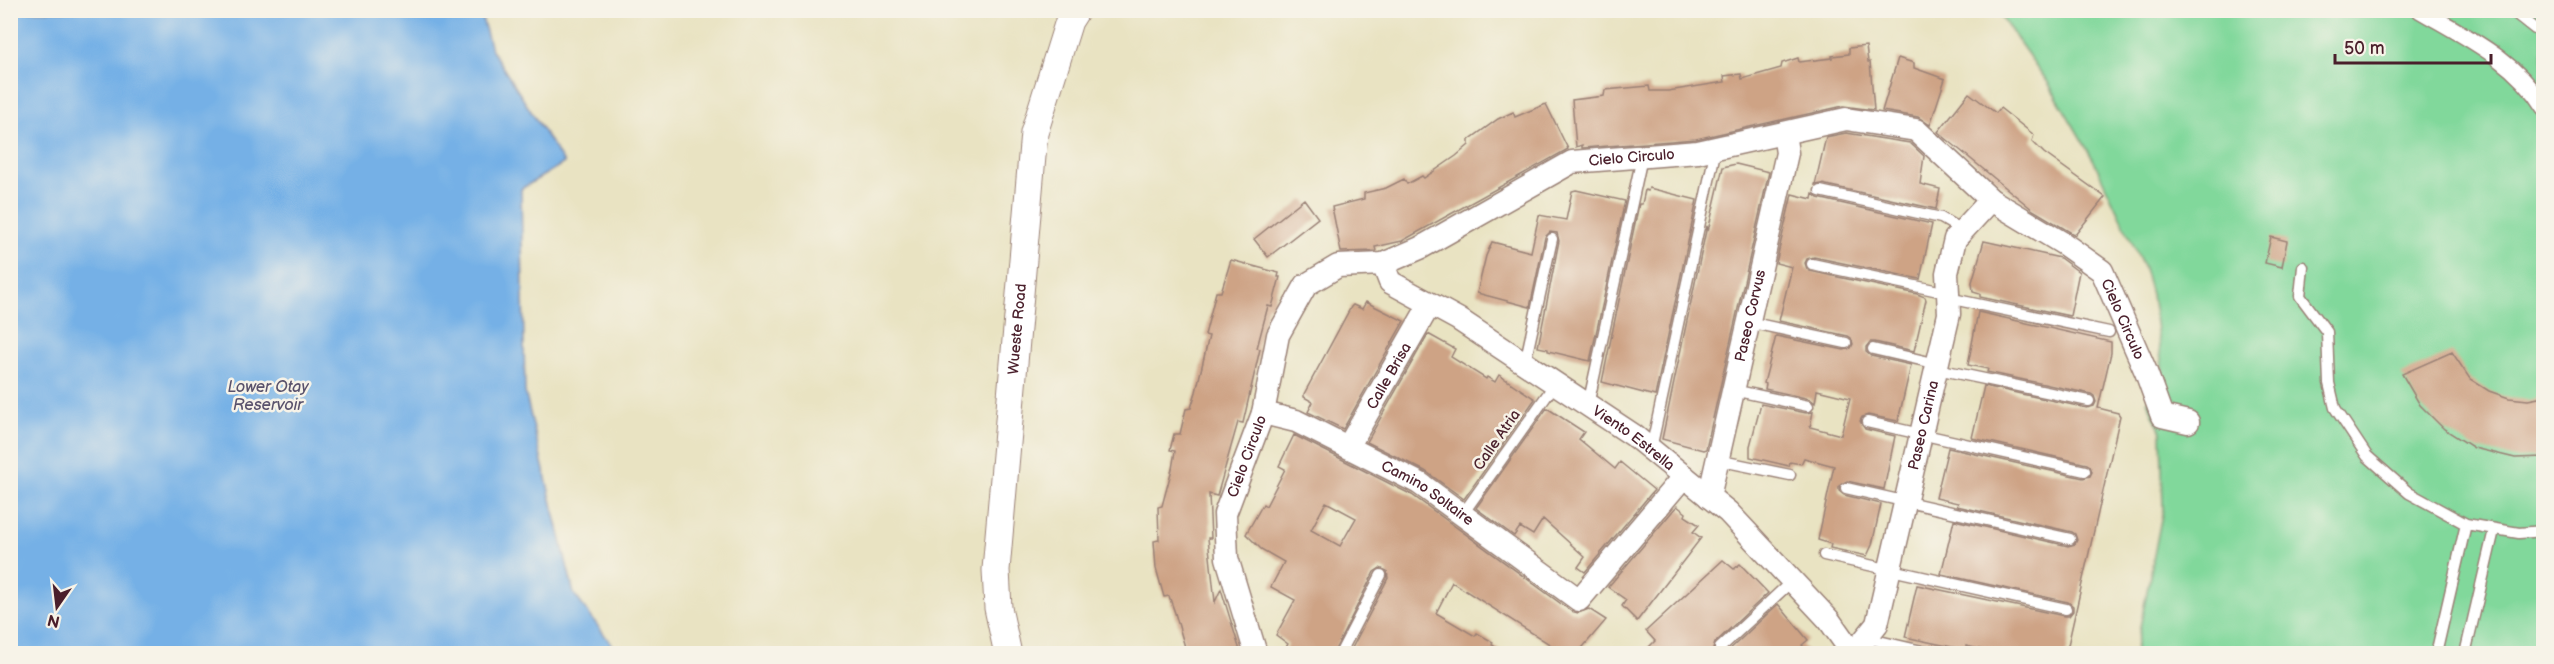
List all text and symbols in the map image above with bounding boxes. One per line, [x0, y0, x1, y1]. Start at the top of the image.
scale bar [2335, 27, 2491, 65]
text: 50 m [2344, 38, 2385, 59]
street label: Cielo Circulo [1588, 144, 1675, 170]
street label: Paseo Corvus [1730, 267, 1770, 363]
street label: Cielo Circulo [2097, 276, 2149, 362]
street label: Wueste Road [1004, 283, 1030, 375]
street label: Calle Brisa [1362, 339, 1415, 413]
water label: Lower Otay Reservoir [227, 378, 309, 415]
street label: Paseo Carina [1904, 379, 1943, 472]
street label: Viento Estrella [1589, 401, 1679, 475]
street label: Calle Atria [1469, 406, 1525, 474]
street label: Cielo Circulo [1223, 413, 1271, 500]
street label: Camino Soltaire [1378, 456, 1478, 530]
north arrow [27, 577, 87, 637]
text: N [46, 609, 62, 631]

